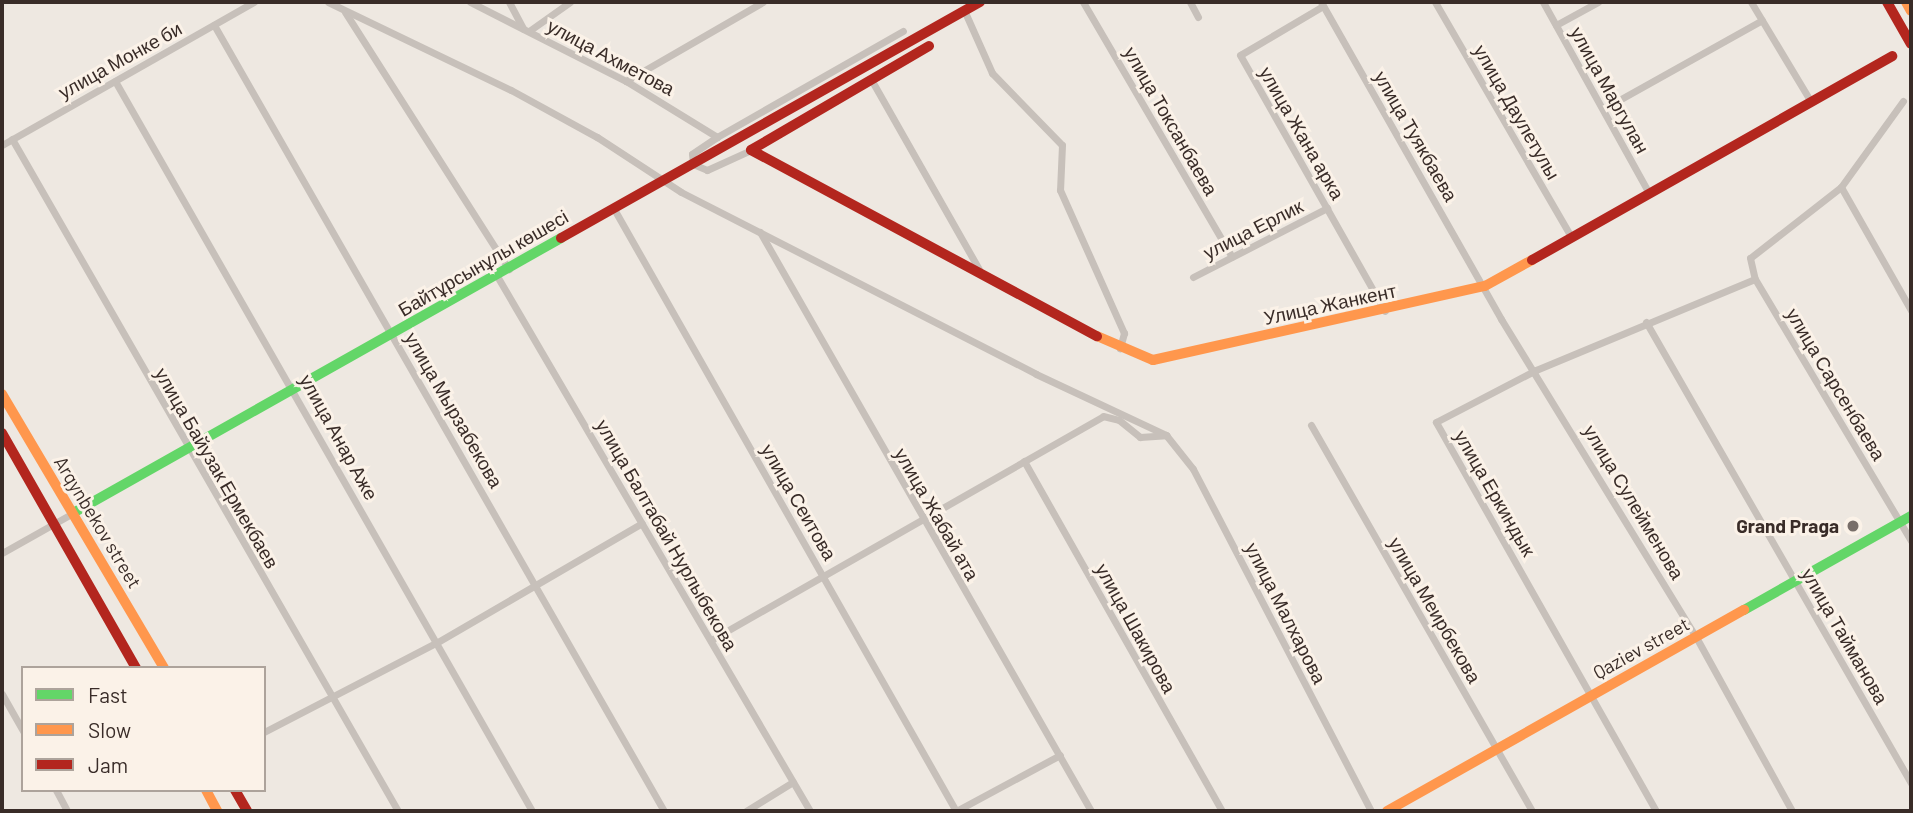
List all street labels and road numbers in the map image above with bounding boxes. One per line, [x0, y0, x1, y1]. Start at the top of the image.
street label: улица Ахметова [544, 14, 678, 100]
street label: улица Монке би [54, 17, 186, 103]
street label: улица Маргулан [1566, 23, 1654, 157]
street label: улица Даулетулы [1469, 40, 1565, 184]
street label: улица Токсанбаева [1119, 43, 1223, 199]
street label: улица Жана арка [1255, 63, 1349, 203]
street label: улица Туякбаева [1369, 67, 1463, 205]
street label: улица Ерлик [1199, 194, 1307, 264]
street label: Байтұрсынұлы көшесі [394, 205, 572, 321]
street label: Улица Жанкент [1262, 279, 1398, 329]
street label: улица Сарсенбаева [1782, 304, 1890, 464]
street label: улица Мырзабекова [400, 328, 508, 492]
street label: улица Байузак Ермекбаев [150, 364, 284, 572]
street label: улица Анар Аже [295, 370, 383, 504]
street label: улица Балтабай Нурлыбекова [591, 415, 743, 655]
street label: улица Сулейменова [1579, 421, 1689, 583]
street label: улица Еркиндык [1450, 426, 1540, 560]
street label: улица Сеитова [757, 440, 841, 564]
street label: улица Жабай ата [890, 444, 984, 584]
street label: Arqynbekov street [50, 452, 146, 592]
street label: улица Меирбекова [1384, 533, 1486, 687]
street label: улица Малхарова [1241, 539, 1331, 687]
street label: улица Шакирова [1091, 559, 1181, 697]
street label: улица Тайманова [1797, 564, 1893, 708]
street label: Qaziev street [1589, 612, 1693, 684]

